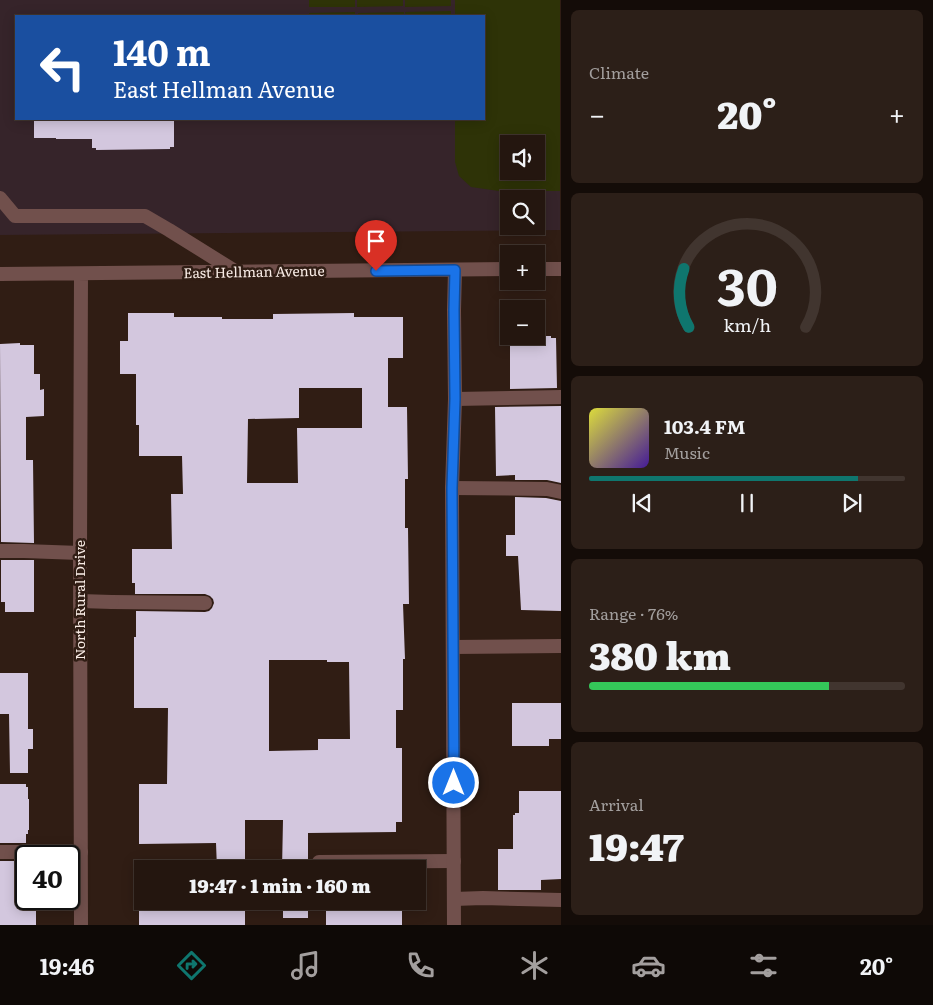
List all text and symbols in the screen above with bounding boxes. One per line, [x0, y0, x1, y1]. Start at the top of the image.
text: 140 m [113, 25, 211, 77]
icon: left [30, 35, 95, 100]
text: Climate [589, 60, 649, 84]
text: East Hellman Avenue [113, 72, 335, 105]
text: 20° [717, 84, 777, 141]
text: − [589, 92, 605, 134]
text: + [889, 92, 905, 134]
map controls [500, 135, 545, 345]
button: sound [500, 135, 545, 180]
button: search [500, 190, 545, 235]
pin [355, 220, 397, 271]
icon: arrive [362, 227, 390, 255]
text: 30 [716, 244, 778, 322]
button: + [500, 245, 545, 290]
street label: East Hellman Avenue [183, 260, 325, 282]
button: − [500, 300, 545, 345]
text: km/h [723, 311, 771, 338]
text: 103.4 FM [664, 412, 746, 440]
text: Music [664, 440, 710, 464]
icon: previous [628, 489, 656, 517]
icon: pause [733, 489, 761, 517]
icon: next [838, 489, 866, 517]
street label: North Rural Drive [69, 540, 89, 660]
text: Range · 76% [589, 601, 678, 625]
text: 380 km [589, 625, 731, 682]
position arrow [427, 756, 479, 808]
text: Arrival [589, 792, 644, 816]
text: 19:47 [589, 816, 684, 873]
speed limit sign: 40 [15, 845, 80, 910]
text: 19:47 · 1 min · 160 m [189, 871, 371, 899]
icon: directions [174, 948, 209, 983]
icon: music [288, 948, 323, 983]
icon: phone [403, 948, 438, 983]
icon: climate [517, 948, 552, 983]
icon: car [631, 948, 666, 983]
icon: filters [746, 948, 781, 983]
text: 19:46 [40, 949, 94, 982]
text: 20° [860, 949, 893, 982]

